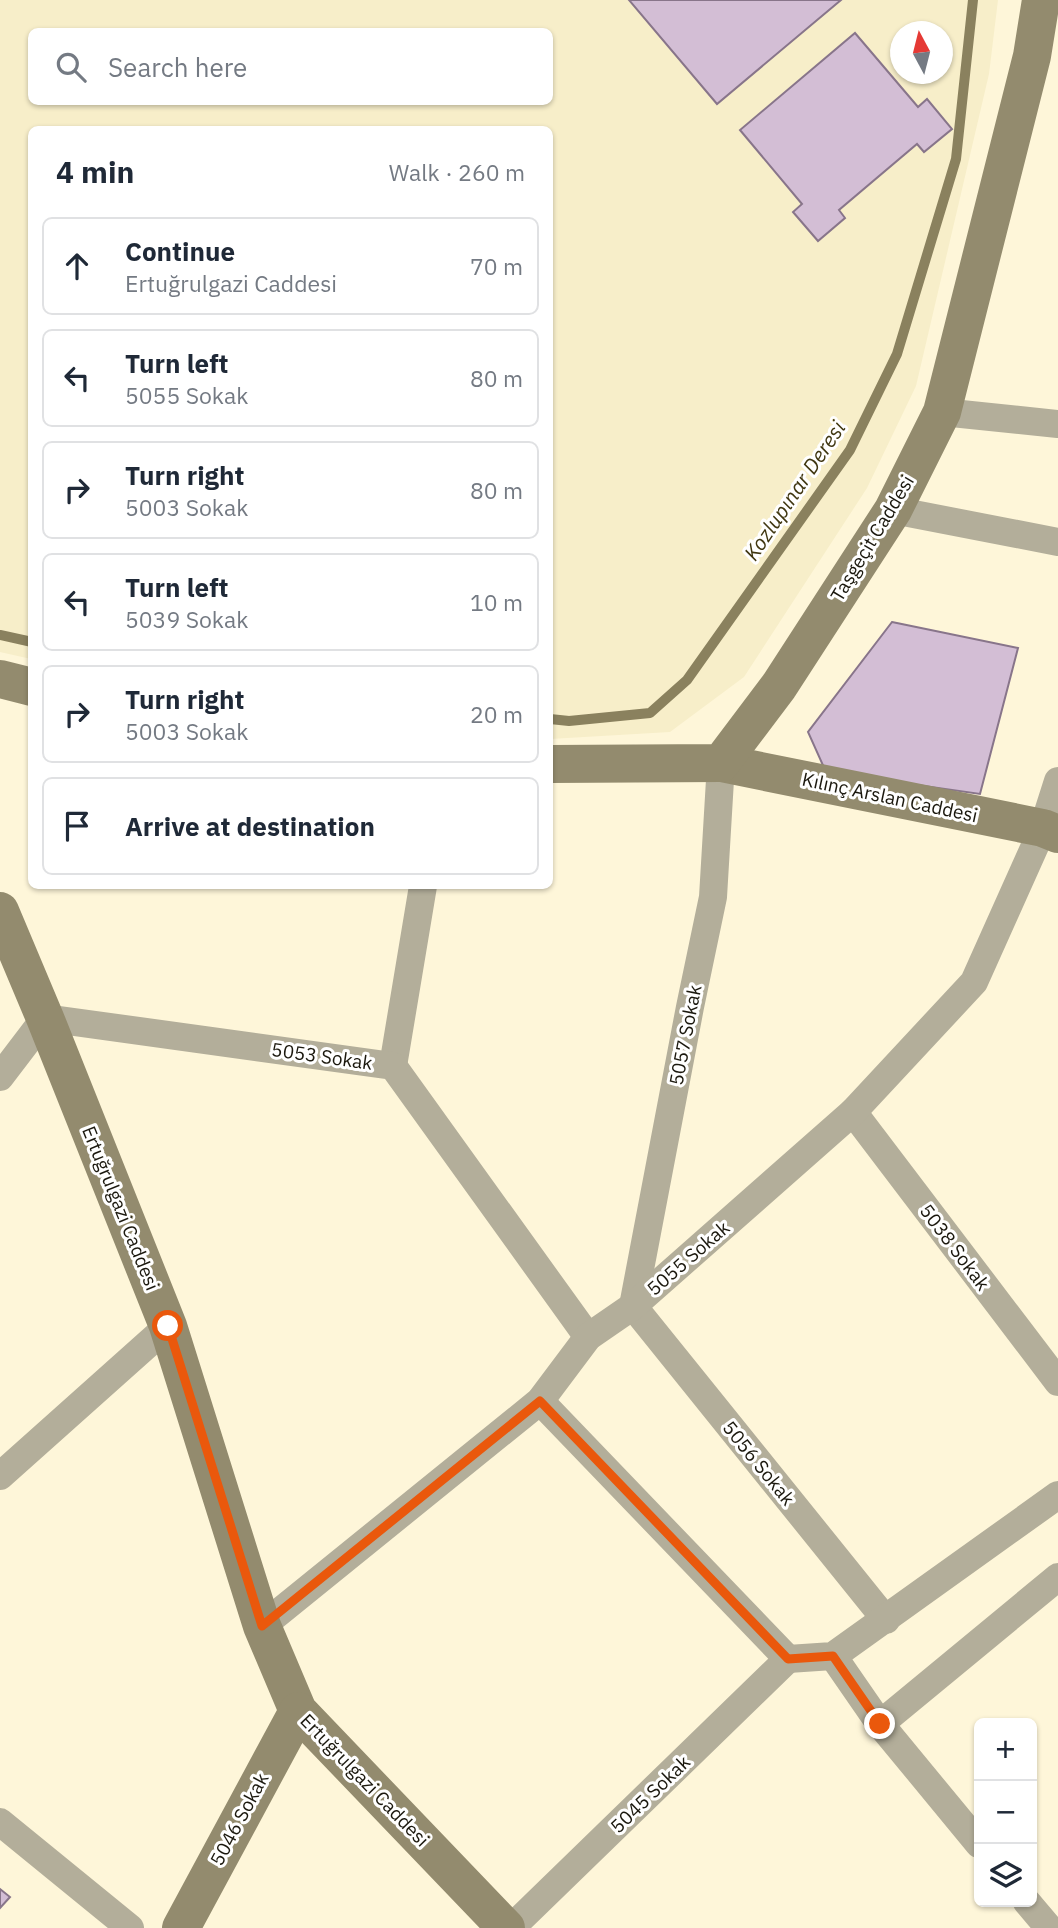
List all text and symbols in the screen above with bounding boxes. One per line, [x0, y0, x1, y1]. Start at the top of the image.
north arrow [890, 21, 953, 84]
search box [28, 28, 553, 105]
icon: search [52, 48, 90, 86]
text: Search here [108, 50, 247, 84]
text: 4 min [56, 152, 134, 191]
text: Walk · 260 m [389, 157, 525, 187]
text: Continue [125, 234, 235, 268]
icon: ahead [58, 247, 96, 285]
text: 70 m [470, 251, 523, 281]
text: Ertuğrulgazi Caddesi [125, 268, 337, 298]
text: Turn left [125, 346, 228, 380]
icon: left [58, 359, 96, 397]
text: 80 m [470, 363, 523, 393]
text: 5055 Sokak [125, 380, 248, 410]
water label: Kozlupınar Deresi [737, 415, 852, 566]
text: Turn right [125, 458, 244, 492]
icon: right [58, 471, 96, 509]
street label: Taşgeçit Caddesi [825, 471, 919, 605]
text: 80 m [470, 475, 523, 505]
text: 5003 Sokak [125, 492, 248, 522]
text: Turn left [125, 570, 228, 604]
icon: left [58, 583, 96, 621]
text: 10 m [470, 587, 523, 617]
text: 5039 Sokak [125, 604, 248, 634]
text: Turn right [125, 682, 244, 716]
icon: right [58, 695, 96, 733]
text: 20 m [470, 699, 523, 729]
text: 5003 Sokak [125, 716, 248, 746]
street label: Kılınç Arslan Caddesi [800, 767, 980, 827]
icon: arrive [58, 807, 96, 845]
text: Arrive at destination [125, 809, 375, 843]
street label: 5057 Sokak [664, 983, 706, 1087]
street label: 5053 Sokak [270, 1037, 374, 1075]
street label: Ertuğrulgazi Caddesi [77, 1122, 165, 1294]
street label: 5038 Sokak [915, 1199, 995, 1295]
street label: 5055 Sokak [642, 1216, 734, 1300]
route start [152, 1310, 183, 1341]
street label: 5056 Sokak [718, 1416, 800, 1510]
route end [864, 1708, 895, 1739]
street label: Ertuğrulgazi Caddesi [296, 1709, 434, 1851]
map controls [974, 1718, 1037, 1907]
button: + [974, 1718, 1037, 1781]
street label: 5045 Sokak [605, 1750, 695, 1838]
street label: 5046 Sokak [204, 1768, 274, 1870]
button: − [974, 1781, 1037, 1844]
button: layers [974, 1844, 1037, 1907]

